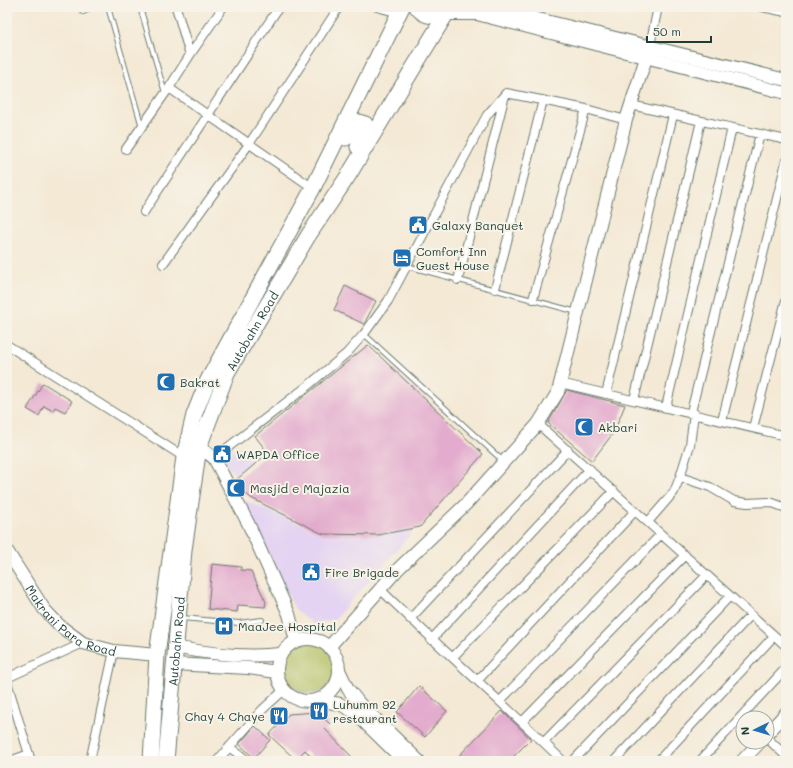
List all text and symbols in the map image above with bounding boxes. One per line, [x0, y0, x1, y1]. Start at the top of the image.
scale bar [647, 18, 711, 44]
text: 50 m [653, 23, 681, 39]
public building icon: Galaxy Banquet [407, 214, 429, 236]
place label: Galaxy Banquet [432, 217, 524, 233]
place label: Comfort Inn Guest House [416, 243, 489, 273]
hotel icon: Comfort Inn Guest House [391, 247, 413, 269]
street label: Autobahn Road [222, 288, 282, 373]
mosque icon: Bakrat [155, 371, 177, 393]
place label: Bakrat [180, 374, 220, 390]
mosque icon: Akbari [573, 416, 595, 438]
place label: Akbari [598, 419, 638, 435]
public building icon: WAPDA Office [211, 443, 233, 465]
place label: WAPDA Office [236, 446, 320, 462]
mosque icon: Masjid e Majazia [225, 477, 247, 499]
place label: Masjid e Majazia [250, 480, 350, 496]
public building icon: Fire Brigade [300, 561, 322, 583]
place label: Fire Brigade [325, 564, 399, 580]
street label: Makrani Para Road [23, 582, 118, 659]
street label: Autobahn Road [164, 596, 188, 687]
hospital icon: MaaJee Hospital [213, 615, 235, 637]
place label: MaaJee Hospital [238, 618, 336, 634]
place label: Luhumm 92 restaurant [333, 696, 397, 726]
restaurant icon: Luhumm 92 restaurant [308, 700, 330, 722]
restaurant icon: Chay 4 Chaye [268, 705, 290, 727]
place label: Chay 4 Chaye [185, 708, 265, 724]
north arrow [735, 710, 775, 750]
text: N [737, 726, 752, 736]

